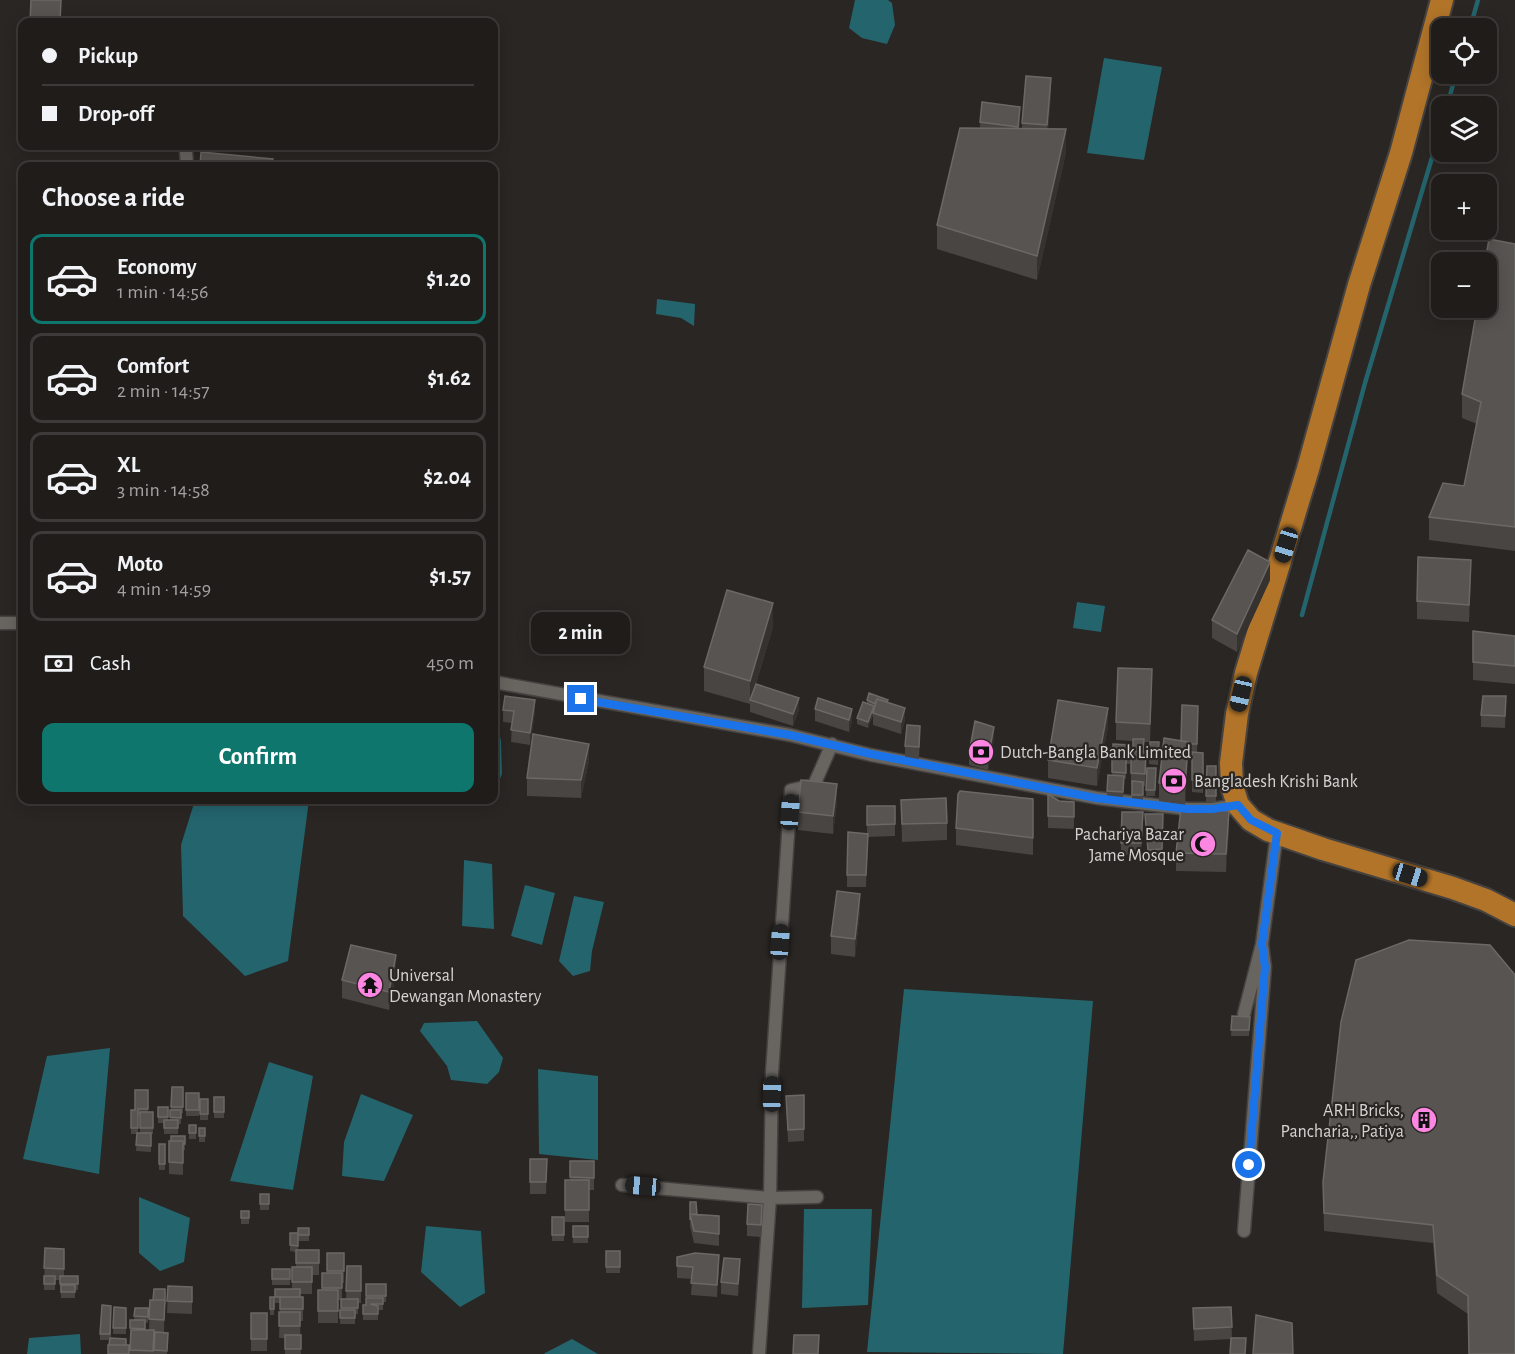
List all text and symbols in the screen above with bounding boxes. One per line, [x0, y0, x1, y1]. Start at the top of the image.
map controls [1431, 18, 1497, 318]
button: locate [1431, 18, 1497, 84]
text: Pickup [78, 45, 138, 67]
button: layers [1431, 96, 1497, 162]
text: Drop-off [78, 103, 154, 125]
button: + [1431, 174, 1497, 240]
text: Choose a ride [42, 184, 185, 211]
icon: car [45, 252, 99, 306]
button: − [1431, 252, 1497, 318]
text: Economy [117, 256, 197, 278]
text: $1.20 [426, 268, 471, 290]
text: 1 min · 14:56 [117, 282, 208, 302]
icon: car [45, 351, 99, 405]
text: Comfort [117, 355, 189, 377]
text: $1.62 [427, 367, 471, 389]
text: 2 min · 14:57 [117, 381, 210, 401]
icon: car [45, 450, 99, 504]
text: XL [117, 454, 140, 476]
text: $2.04 [423, 466, 471, 488]
text: 3 min · 14:58 [117, 480, 210, 500]
car [1272, 525, 1300, 565]
icon: car [45, 549, 99, 603]
text: Moto [117, 553, 163, 575]
text: $1.57 [429, 565, 471, 587]
text: 4 min · 14:59 [117, 579, 211, 599]
callout: 2 min [532, 612, 630, 654]
text: 2 min [558, 623, 603, 643]
icon: cash [42, 647, 75, 680]
text: Cash [90, 652, 131, 674]
text: 450 m [426, 653, 474, 673]
car [1228, 674, 1254, 714]
route end [567, 685, 594, 712]
button: Confirm [42, 723, 474, 792]
bank icon: Dutch-Bangla Bank Limited [966, 737, 996, 767]
place label: Dutch-Bangla Bank Limited [1000, 744, 1191, 762]
bank icon: Bangladesh Krishi Bank [1159, 766, 1189, 796]
place label: Bangladesh Krishi Bank [1194, 773, 1358, 791]
car [780, 793, 800, 831]
place label: Pachariya Bazar Jame Mosque [1074, 826, 1184, 865]
mosque icon: Pachariya Bazar Jame Mosque [1188, 829, 1218, 859]
car [1390, 861, 1430, 889]
car [770, 923, 790, 961]
place label: Universal Dewangan Monastery [389, 967, 542, 1006]
temple icon: Universal Dewangan Monastery [355, 970, 385, 1000]
car [763, 1076, 781, 1112]
place label: ARH Bricks, Pancharia,, Patiya [1281, 1102, 1404, 1141]
building icon: ARH Bricks, Pancharia,, Patiya [1409, 1105, 1439, 1135]
route start [1235, 1151, 1262, 1178]
car [624, 1175, 662, 1197]

